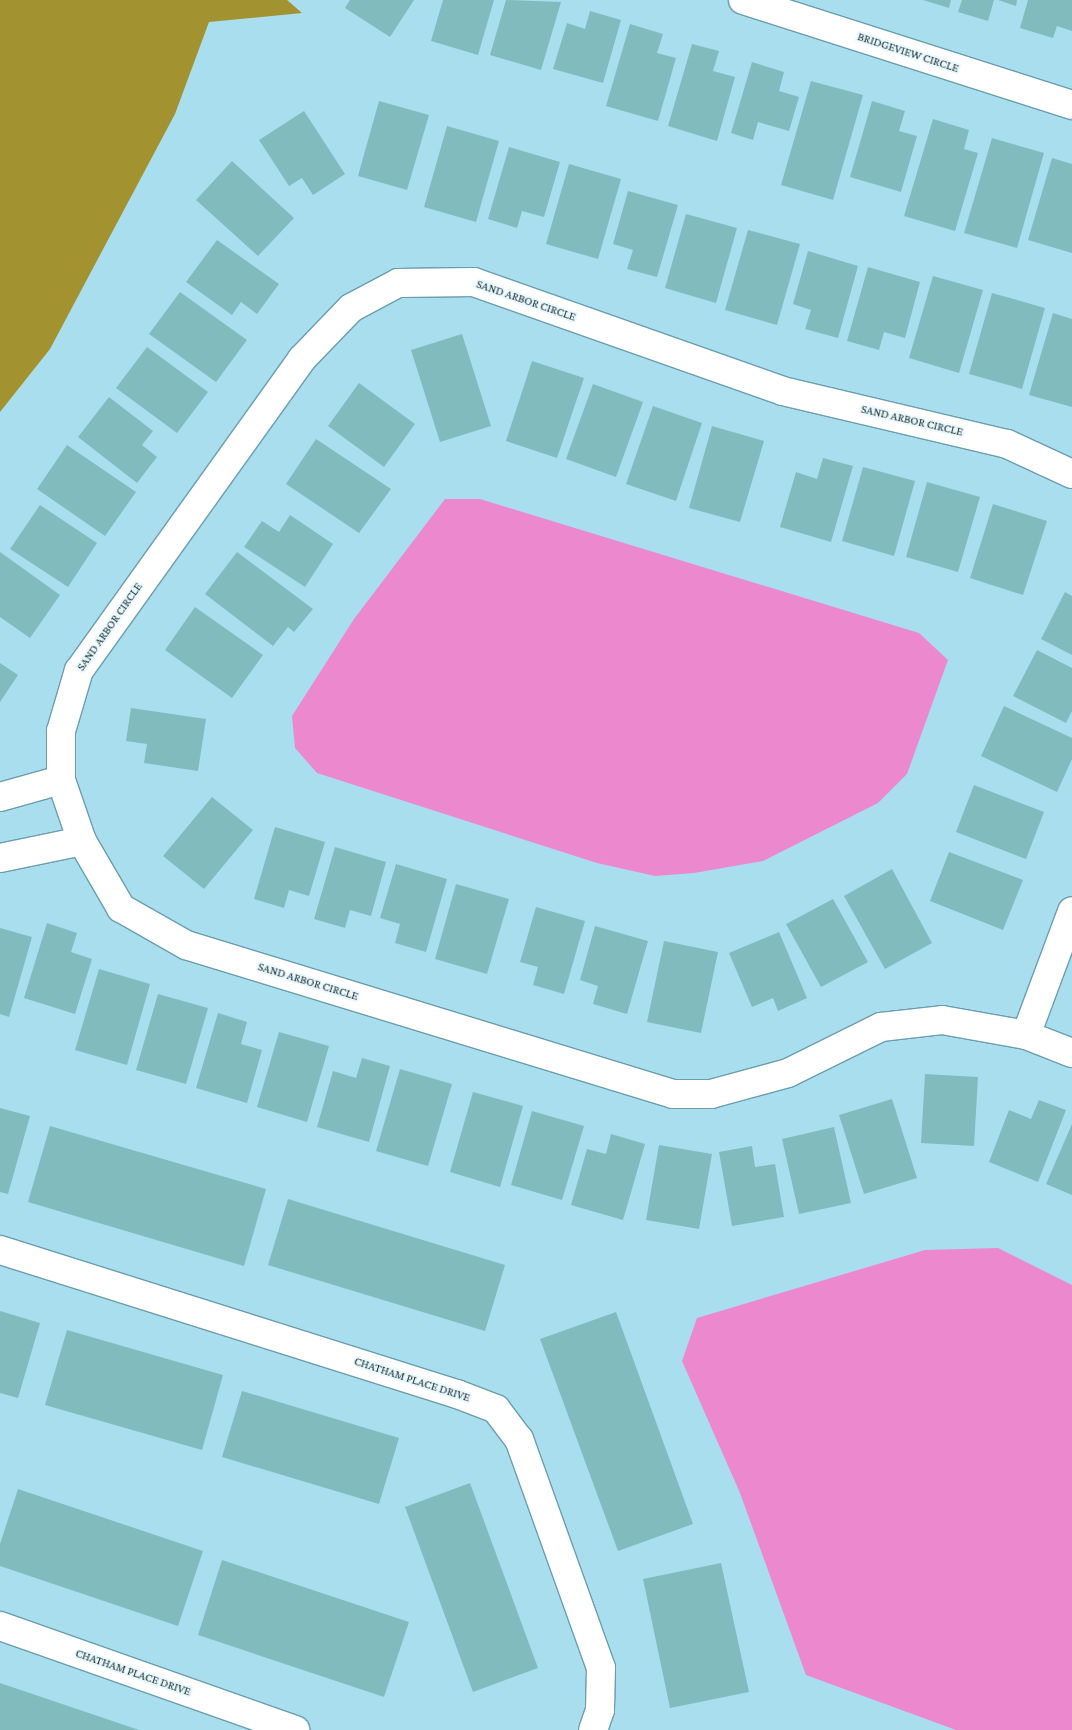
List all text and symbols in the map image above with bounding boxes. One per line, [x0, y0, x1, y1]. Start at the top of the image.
street label: BRIDGEVIEW CIRCLE [856, 30, 960, 76]
street label: SAND ARBOR CIRCLE [474, 277, 578, 325]
street label: SAND ARBOR CIRCLE [860, 402, 964, 440]
street label: SAND ARBOR CIRCLE [74, 580, 146, 674]
street label: SAND ARBOR CIRCLE [256, 960, 360, 1004]
street label: CHATHAM PLACE DRIVE [352, 1354, 472, 1406]
street label: CHATHAM PLACE DRIVE [73, 1646, 193, 1700]

